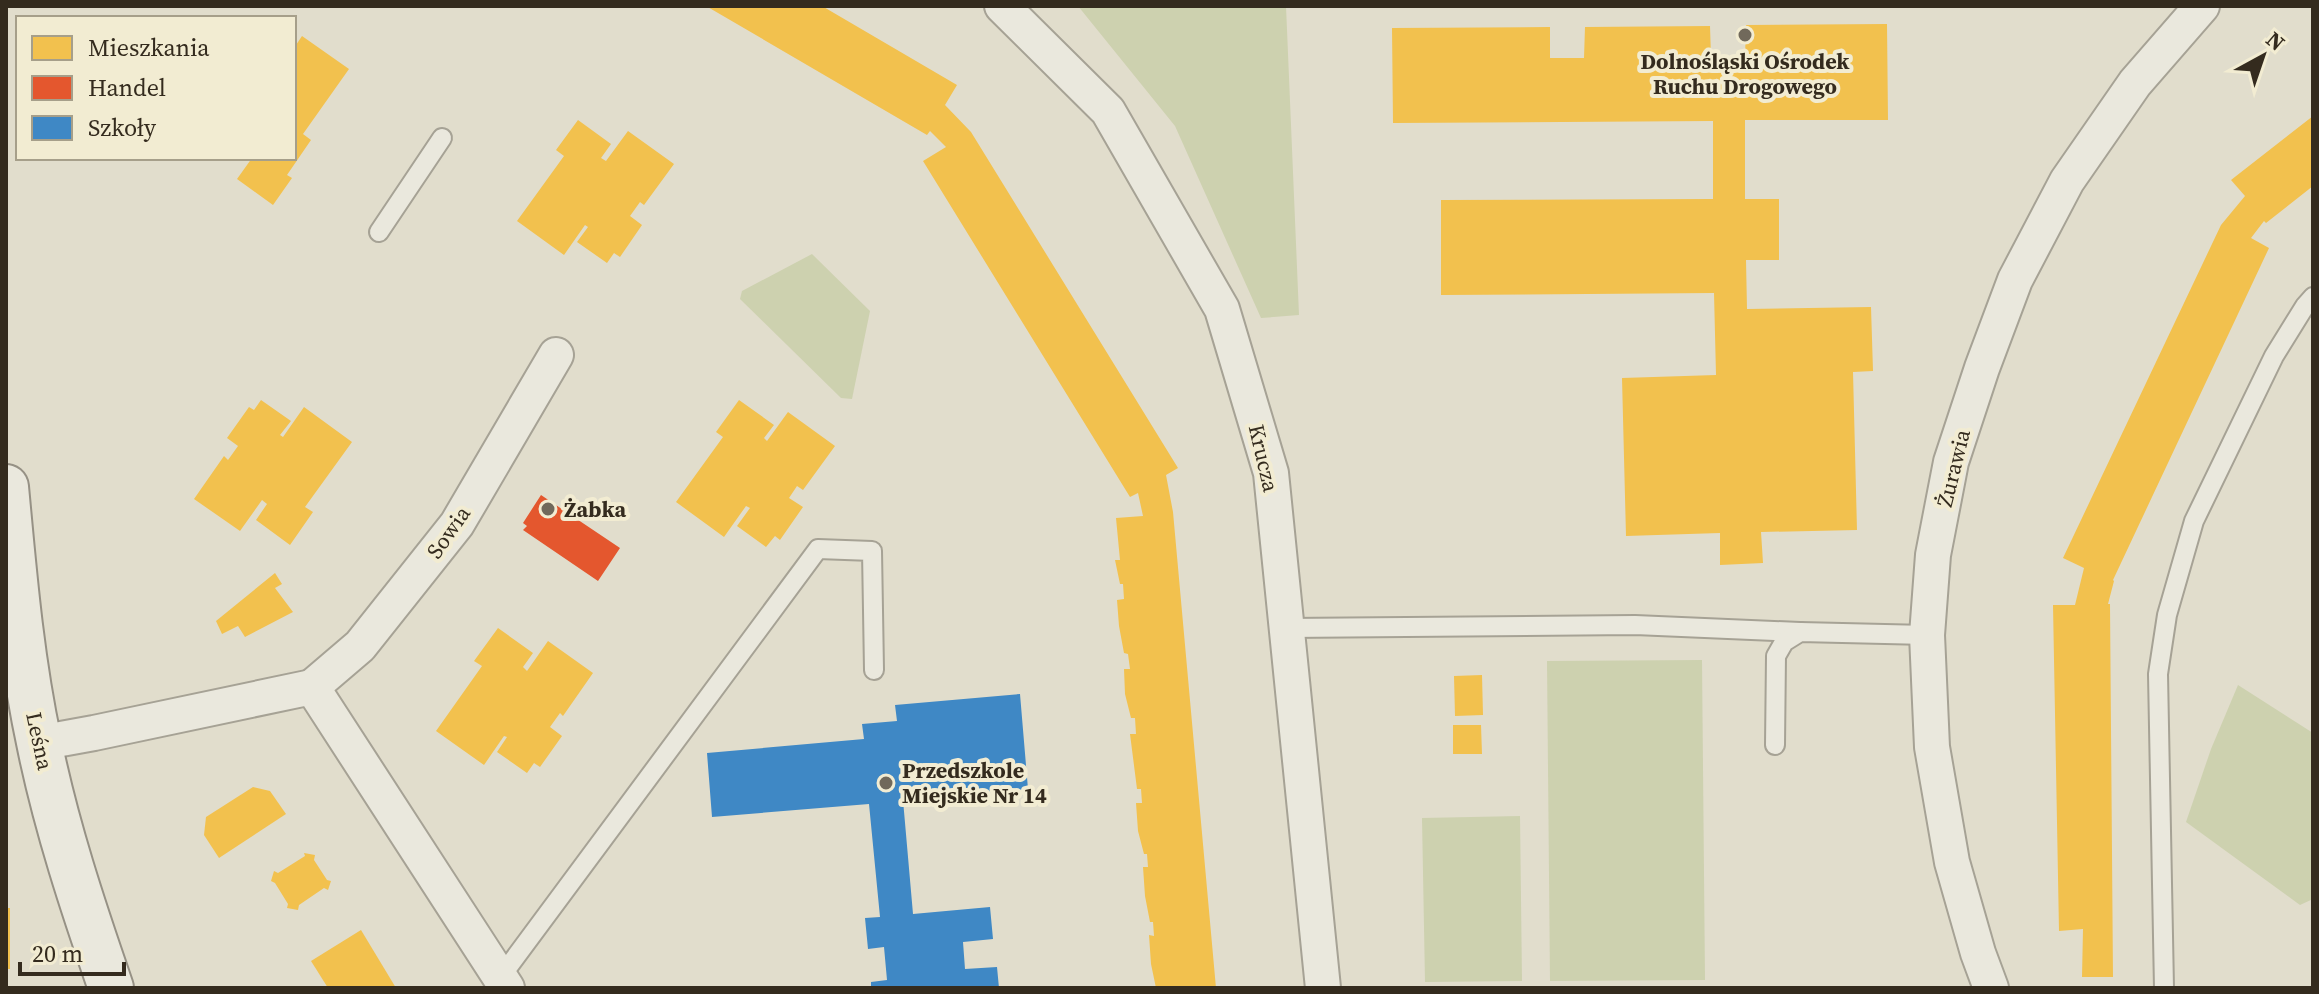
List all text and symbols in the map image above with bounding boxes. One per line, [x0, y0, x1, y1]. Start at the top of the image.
legend [16, 16, 296, 160]
north arrow [2223, 16, 2303, 96]
text: N [2260, 24, 2292, 57]
marker: Dolnośląski Ośrodek Ruchu Drogowego [1736, 26, 1754, 44]
text: Mieszkania [88, 31, 210, 64]
place label: Dolnośląski Ośrodek Ruchu Drogowego [1641, 46, 1850, 101]
text: Handel [88, 71, 166, 104]
text: Szkoły [88, 111, 157, 144]
street label: Krucza [1242, 421, 1287, 496]
street label: Żurawia [1929, 425, 1977, 510]
place label: Żabka [564, 494, 627, 524]
street label: Sowia [419, 499, 477, 564]
marker: Żabka [539, 500, 557, 518]
street label: Leśna [19, 709, 61, 773]
place label: Przedszkole Miejskie Nr 14 [902, 755, 1047, 810]
marker: Przedszkole Miejskie Nr 14 [877, 774, 895, 792]
scale bar [20, 926, 124, 976]
text: 20 m [32, 937, 83, 970]

